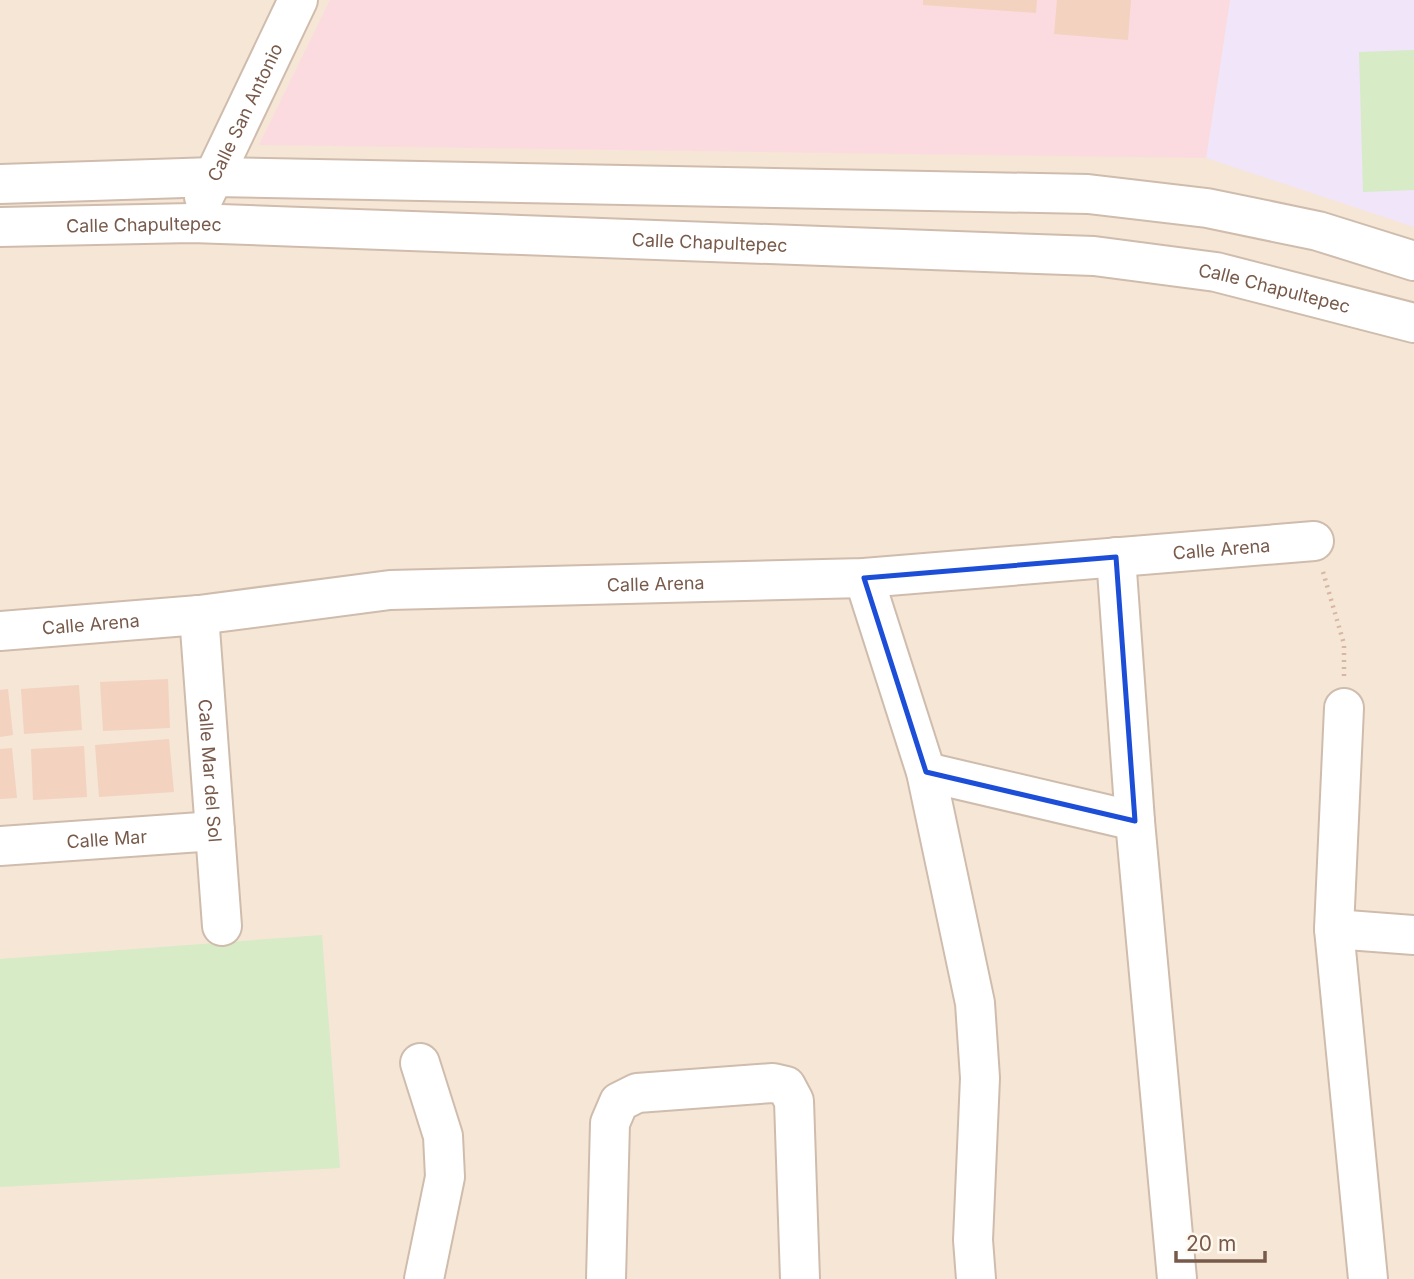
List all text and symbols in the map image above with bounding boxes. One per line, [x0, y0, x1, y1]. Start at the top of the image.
street label: Calle San Antonio [203, 40, 286, 185]
street label: Calle Chapultepec [66, 212, 222, 236]
street label: Calle Chapultepec [631, 229, 788, 255]
street label: Calle Chapultepec [1197, 259, 1352, 317]
street label: Calle Arena [1172, 534, 1271, 563]
street label: Calle Arena [607, 572, 705, 595]
street label: Calle Arena [41, 609, 140, 638]
street label: Calle Mar del Sol [195, 698, 226, 843]
street label: Calle Mar [66, 825, 148, 852]
scale bar [1176, 1220, 1265, 1264]
text: 20 m [1186, 1231, 1236, 1256]

